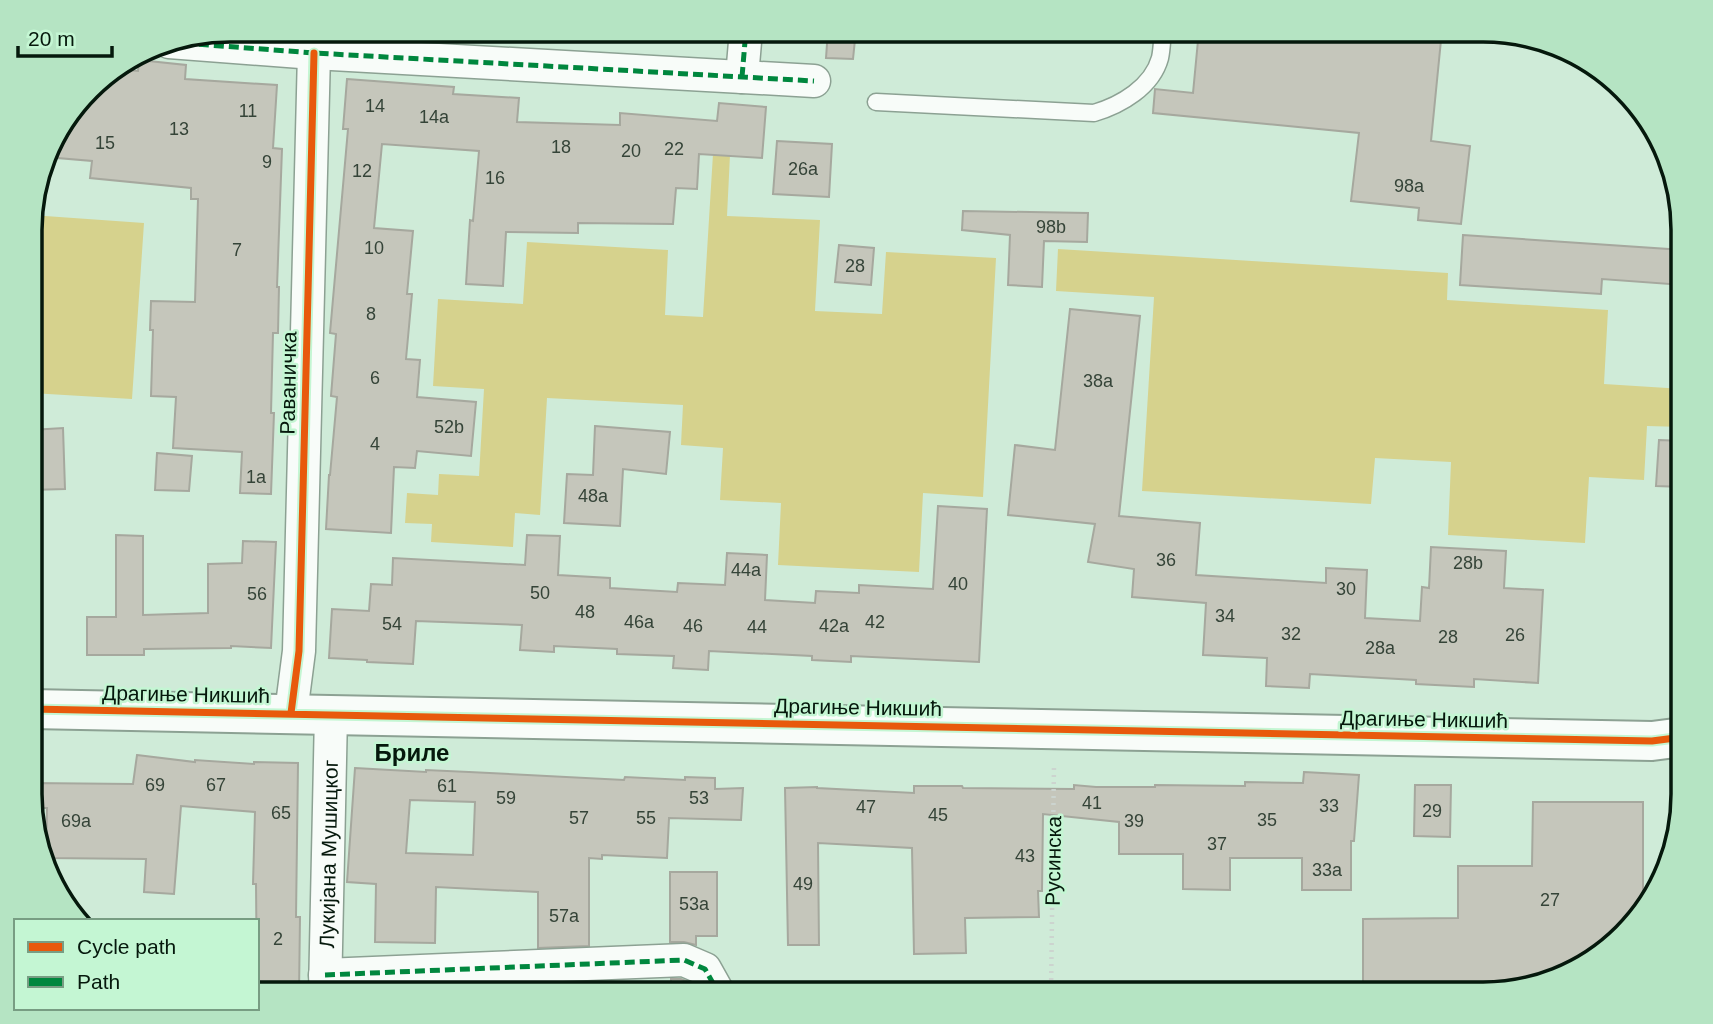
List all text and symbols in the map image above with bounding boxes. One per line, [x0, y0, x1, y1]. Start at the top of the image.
scale bar [18, 14, 112, 58]
text: 20 m [28, 27, 75, 50]
house number: 14 [365, 96, 385, 116]
house number: 11 [239, 101, 257, 121]
house number: 14a [419, 107, 450, 127]
house number: 13 [169, 119, 189, 139]
house number: 15 [95, 133, 115, 153]
house number: 18 [551, 137, 571, 157]
house number: 22 [664, 139, 684, 159]
house number: 20 [621, 141, 641, 161]
house number: 9 [262, 152, 272, 172]
house number: 26a [788, 159, 819, 179]
house number: 12 [352, 161, 372, 181]
house number: 16 [485, 168, 505, 188]
house number: 98a [1394, 176, 1425, 196]
house number: 98b [1036, 217, 1066, 237]
house number: 10 [364, 238, 384, 258]
house number: 7 [232, 240, 242, 260]
house number: 28 [845, 256, 865, 276]
house number: 8 [366, 304, 376, 324]
street label: Раваничка [276, 331, 300, 435]
house number: 6 [370, 368, 380, 388]
house number: 38a [1083, 371, 1114, 391]
house number: 52b [434, 417, 464, 437]
house number: 4 [370, 434, 380, 454]
house number: 1a [246, 467, 267, 487]
house number: 48a [578, 486, 609, 506]
house number: 36 [1156, 550, 1176, 570]
house number: 28b [1453, 553, 1483, 573]
house number: 44a [731, 560, 762, 580]
house number: 40 [948, 574, 968, 594]
house number: 30 [1336, 579, 1356, 599]
house number: 50 [530, 583, 550, 603]
house number: 56 [247, 584, 267, 604]
house number: 48 [575, 602, 595, 622]
house number: 34 [1215, 606, 1235, 626]
house number: 46a [624, 612, 655, 632]
house number: 42 [865, 612, 885, 632]
house number: 54 [382, 614, 402, 634]
house number: 46 [683, 616, 703, 636]
house number: 42a [819, 616, 850, 636]
house number: 44 [747, 617, 767, 637]
house number: 32 [1281, 624, 1301, 644]
house number: 26 [1505, 625, 1525, 645]
house number: 28 [1438, 627, 1458, 647]
house number: 28a [1365, 638, 1396, 658]
street label: Драгиње Никшић [102, 681, 270, 707]
street label: Драгиње Никшић [774, 694, 942, 720]
street label: Драгиње Никшић [1340, 706, 1508, 732]
district label: Бриле [375, 739, 449, 766]
street label: Лукијана Мушицког [314, 759, 342, 949]
house number: 69 [145, 775, 165, 795]
house number: 67 [206, 775, 226, 795]
house number: 61 [437, 776, 457, 796]
house number: 59 [496, 788, 516, 808]
house number: 53 [689, 788, 709, 808]
house number: 41 [1082, 793, 1102, 813]
house number: 33 [1319, 796, 1339, 816]
house number: 47 [856, 797, 876, 817]
house number: 29 [1422, 801, 1442, 821]
house number: 65 [271, 803, 291, 823]
house number: 45 [928, 805, 948, 825]
house number: 57 [569, 808, 589, 828]
house number: 55 [636, 808, 656, 828]
house number: 35 [1257, 810, 1277, 830]
house number: 69a [61, 811, 92, 831]
house number: 39 [1124, 811, 1144, 831]
street label: Русинска [1041, 816, 1065, 906]
house number: 37 [1207, 834, 1227, 854]
house number: 43 [1015, 846, 1035, 866]
house number: 33a [1312, 860, 1343, 880]
house number: 49 [793, 874, 813, 894]
house number: 27 [1540, 890, 1560, 910]
house number: 53a [679, 894, 710, 914]
house number: 57a [549, 906, 580, 926]
legend [14, 919, 259, 1010]
house number: 2 [273, 929, 283, 949]
text: Cycle path [77, 935, 176, 958]
text: Path [77, 970, 120, 993]

